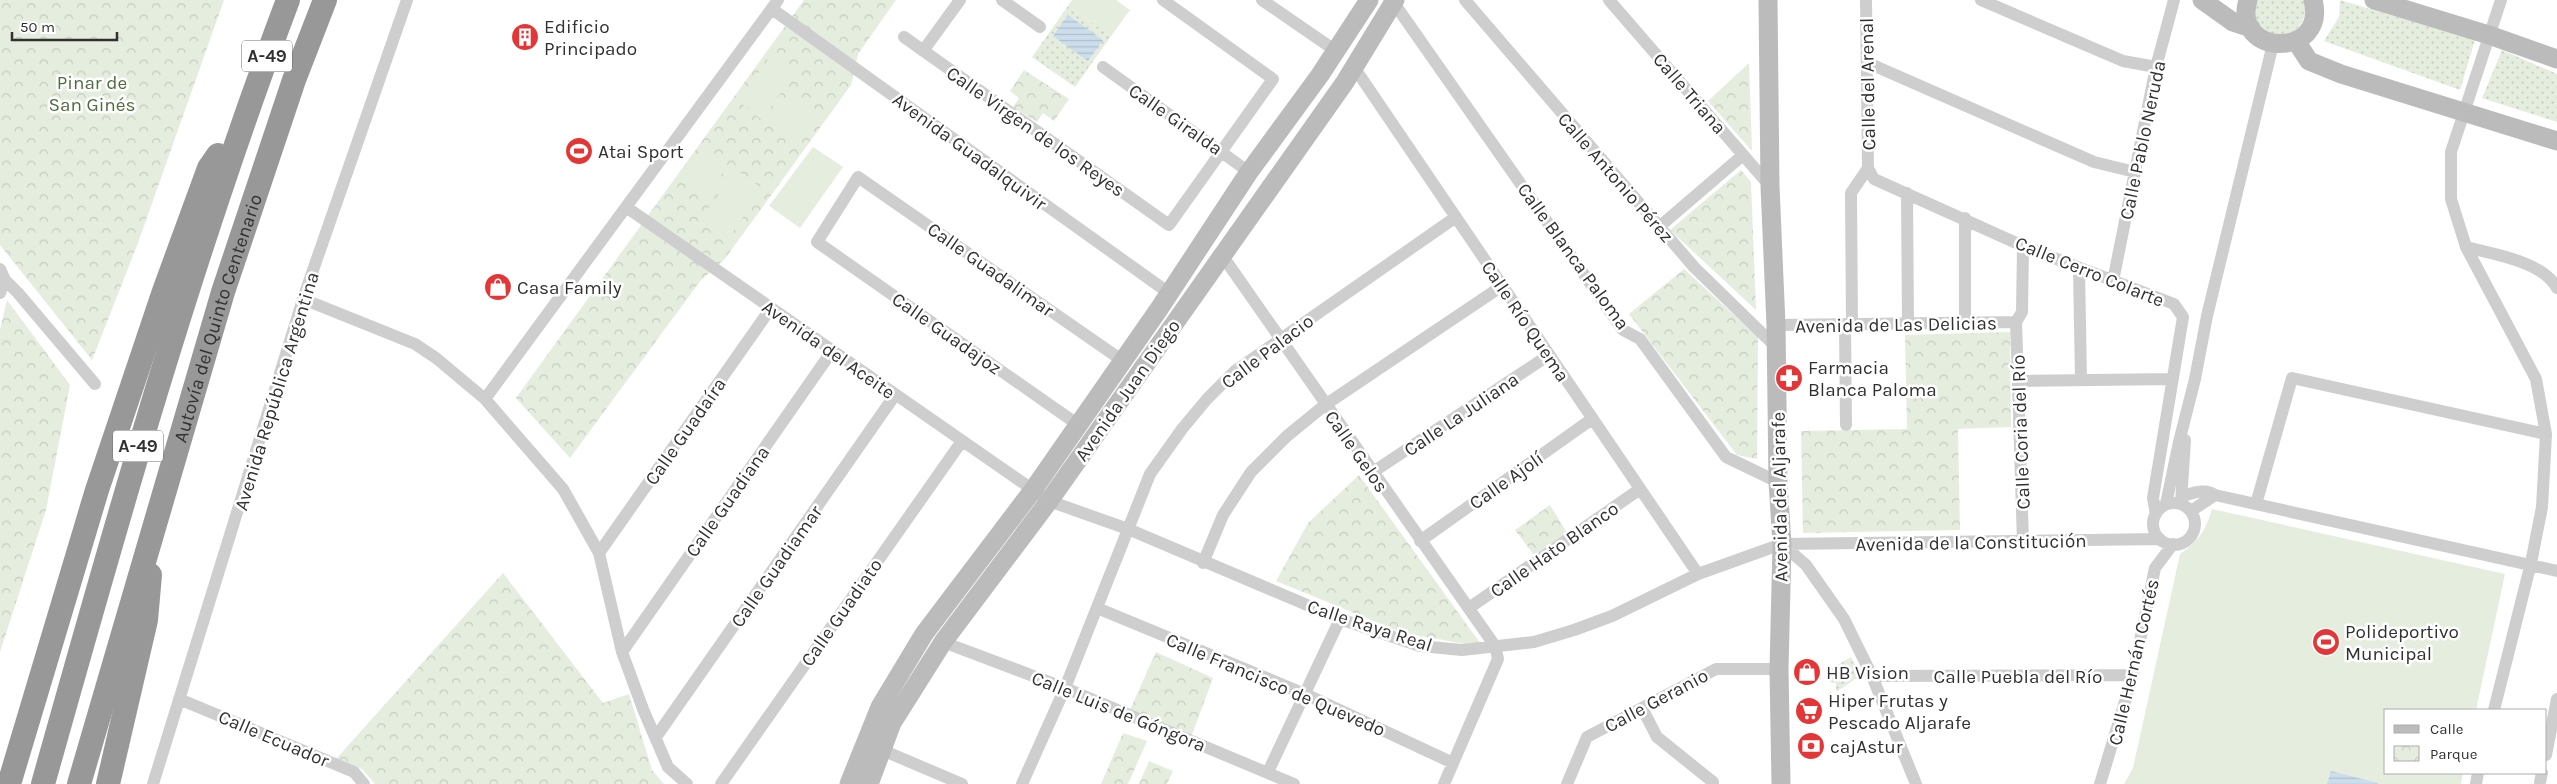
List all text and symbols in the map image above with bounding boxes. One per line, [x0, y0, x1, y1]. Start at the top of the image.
scale bar [12, 10, 118, 42]
place label: Edificio Principado [544, 16, 637, 60]
street label: Calle del Arenal [1856, 17, 1880, 150]
text: 50 m [20, 18, 55, 36]
building icon: Edificio Principado [510, 22, 540, 52]
road number: A-49 [242, 40, 292, 72]
street label: Calle Triana [1648, 49, 1730, 139]
street label: Calle Pablo Neruda [2115, 59, 2171, 222]
street label: Calle Virgen de los Reyes [942, 62, 1129, 202]
park label: Pinar de San Ginés [48, 72, 136, 116]
street label: Calle Giralda [1124, 79, 1226, 160]
street label: Avenida Guadalquivir [888, 89, 1051, 215]
street label: Calle Antonio Pérez [1553, 108, 1678, 247]
sports icon: Atai Sport [564, 136, 594, 166]
place label: Atai Sport [598, 141, 684, 163]
street label: Calle Blanca Paloma [1513, 179, 1634, 334]
street label: Autovía del Quinto Centenario [170, 191, 267, 445]
street label: Calle Guadalimar [923, 218, 1058, 322]
street label: Calle Cerro Colarte [2012, 232, 2167, 312]
street label: Calle Río Quema [1477, 257, 1574, 386]
street label: Avenida República Argentina [230, 269, 324, 513]
shop icon: Casa Family [483, 272, 513, 302]
place label: Casa Family [517, 277, 622, 299]
street label: Calle Guadajoz [888, 288, 1005, 380]
street label: Avenida del Aceite [758, 296, 899, 404]
street label: Calle Palacio [1217, 310, 1318, 394]
street label: Avenida de Las Delicias [1795, 312, 1997, 338]
street label: Avenida Juan Diego [1071, 316, 1185, 466]
street label: Calle Coria del Río [2007, 354, 2035, 510]
place label: Farmacia Blanca Paloma [1808, 357, 1937, 401]
pharmacy icon: Farmacia Blanca Paloma [1774, 363, 1804, 393]
street label: Calle La Juliana [1400, 368, 1523, 461]
street label: Calle Guadaíra [641, 374, 731, 489]
street label: Calle Gelos [1320, 406, 1392, 497]
street label: Avenida del Aljarafe [1768, 412, 1792, 582]
road number: A-49 [113, 431, 163, 462]
street label: Calle Guadiana [681, 442, 774, 561]
street label: Calle Ajolí [1465, 447, 1548, 514]
street label: Calle Hato Blanco [1486, 497, 1623, 602]
street label: Calle Guadiamar [727, 501, 827, 632]
street label: Avenida de la Constitución [1855, 530, 2087, 556]
street label: Calle Guadiato [797, 555, 887, 671]
street label: Calle Hernán Cortés [2104, 577, 2164, 748]
street label: Calle Raya Real [1304, 595, 1435, 657]
place label: Polideportivo Municipal [2345, 621, 2459, 665]
sports icon: Polideportivo Municipal [2311, 627, 2341, 657]
street label: Calle Francisco de Quevedo [1163, 629, 1389, 741]
shop icon: HB Vision [1792, 657, 1822, 687]
place label: HB Vision [1826, 662, 1909, 684]
street label: Calle Geranio [1601, 664, 1712, 737]
street label: Calle Puebla del Río [1934, 666, 2102, 688]
street label: Calle Luis de Góngora [1028, 667, 1209, 757]
place label: Hiper Frutas y Pescado Aljarafe [1828, 690, 1971, 734]
supermarket icon: Hiper Frutas y Pescado Aljarafe [1794, 696, 1824, 726]
street label: Calle Ecuador [215, 706, 332, 772]
legend [2384, 709, 2547, 774]
text: Calle [2430, 720, 2464, 738]
bank icon: cajAstur [1796, 731, 1826, 761]
place label: cajAstur [1830, 736, 1903, 758]
text: Parque [2430, 745, 2478, 763]

